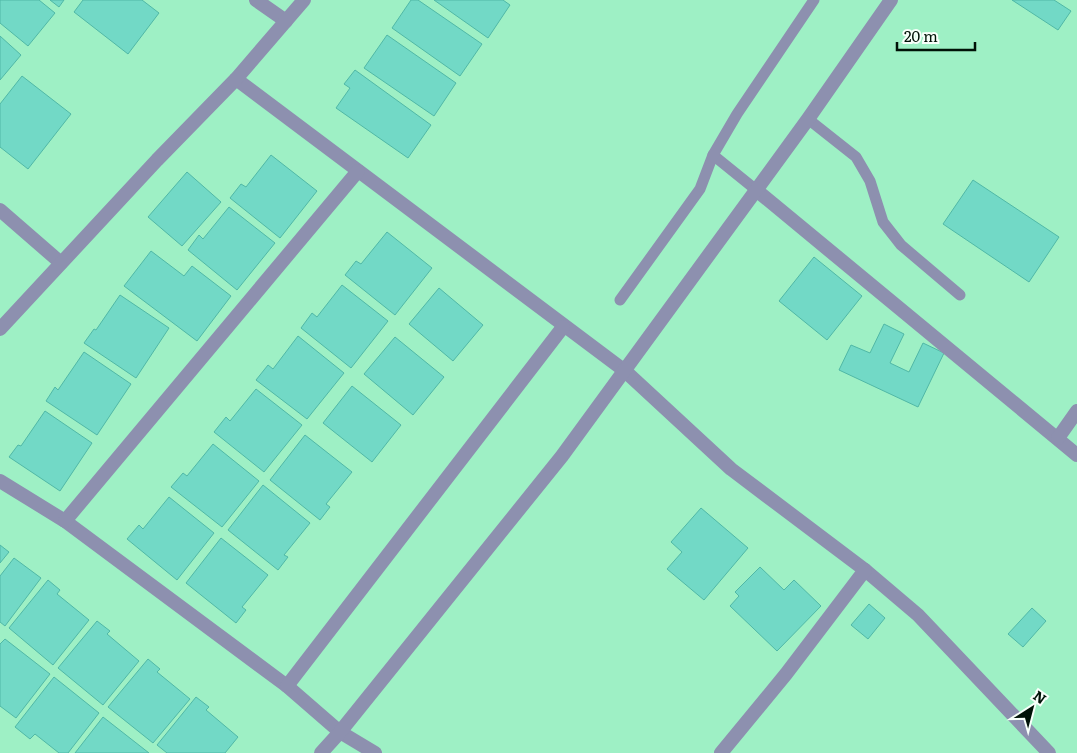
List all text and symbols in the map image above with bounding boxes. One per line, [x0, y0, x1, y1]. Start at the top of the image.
scale bar [897, 20, 974, 52]
text: 20 m [904, 24, 938, 47]
north arrow [1007, 683, 1057, 733]
text: N [1030, 685, 1051, 708]

